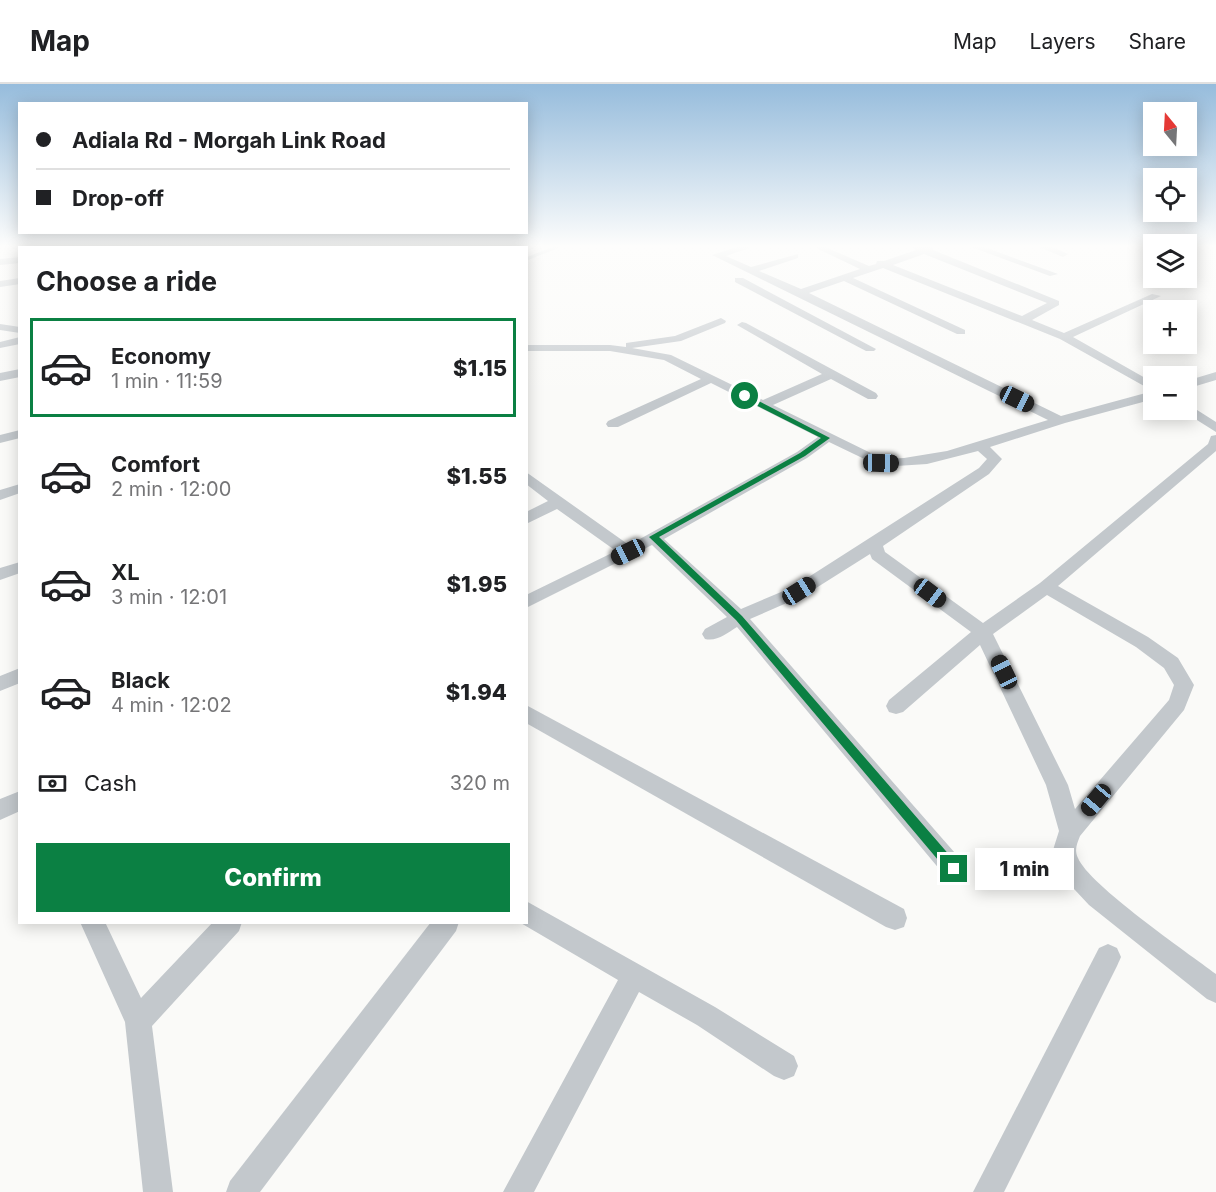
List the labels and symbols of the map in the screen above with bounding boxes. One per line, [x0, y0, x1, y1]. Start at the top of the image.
north arrow [1143, 102, 1197, 156]
route start [731, 382, 758, 409]
car [997, 383, 1037, 415]
car [863, 454, 899, 472]
car [608, 536, 648, 568]
car [779, 574, 819, 608]
car [910, 575, 950, 611]
car [988, 652, 1020, 692]
car [1078, 780, 1114, 820]
callout: 1 min [975, 848, 1074, 890]
route end [940, 855, 967, 882]

